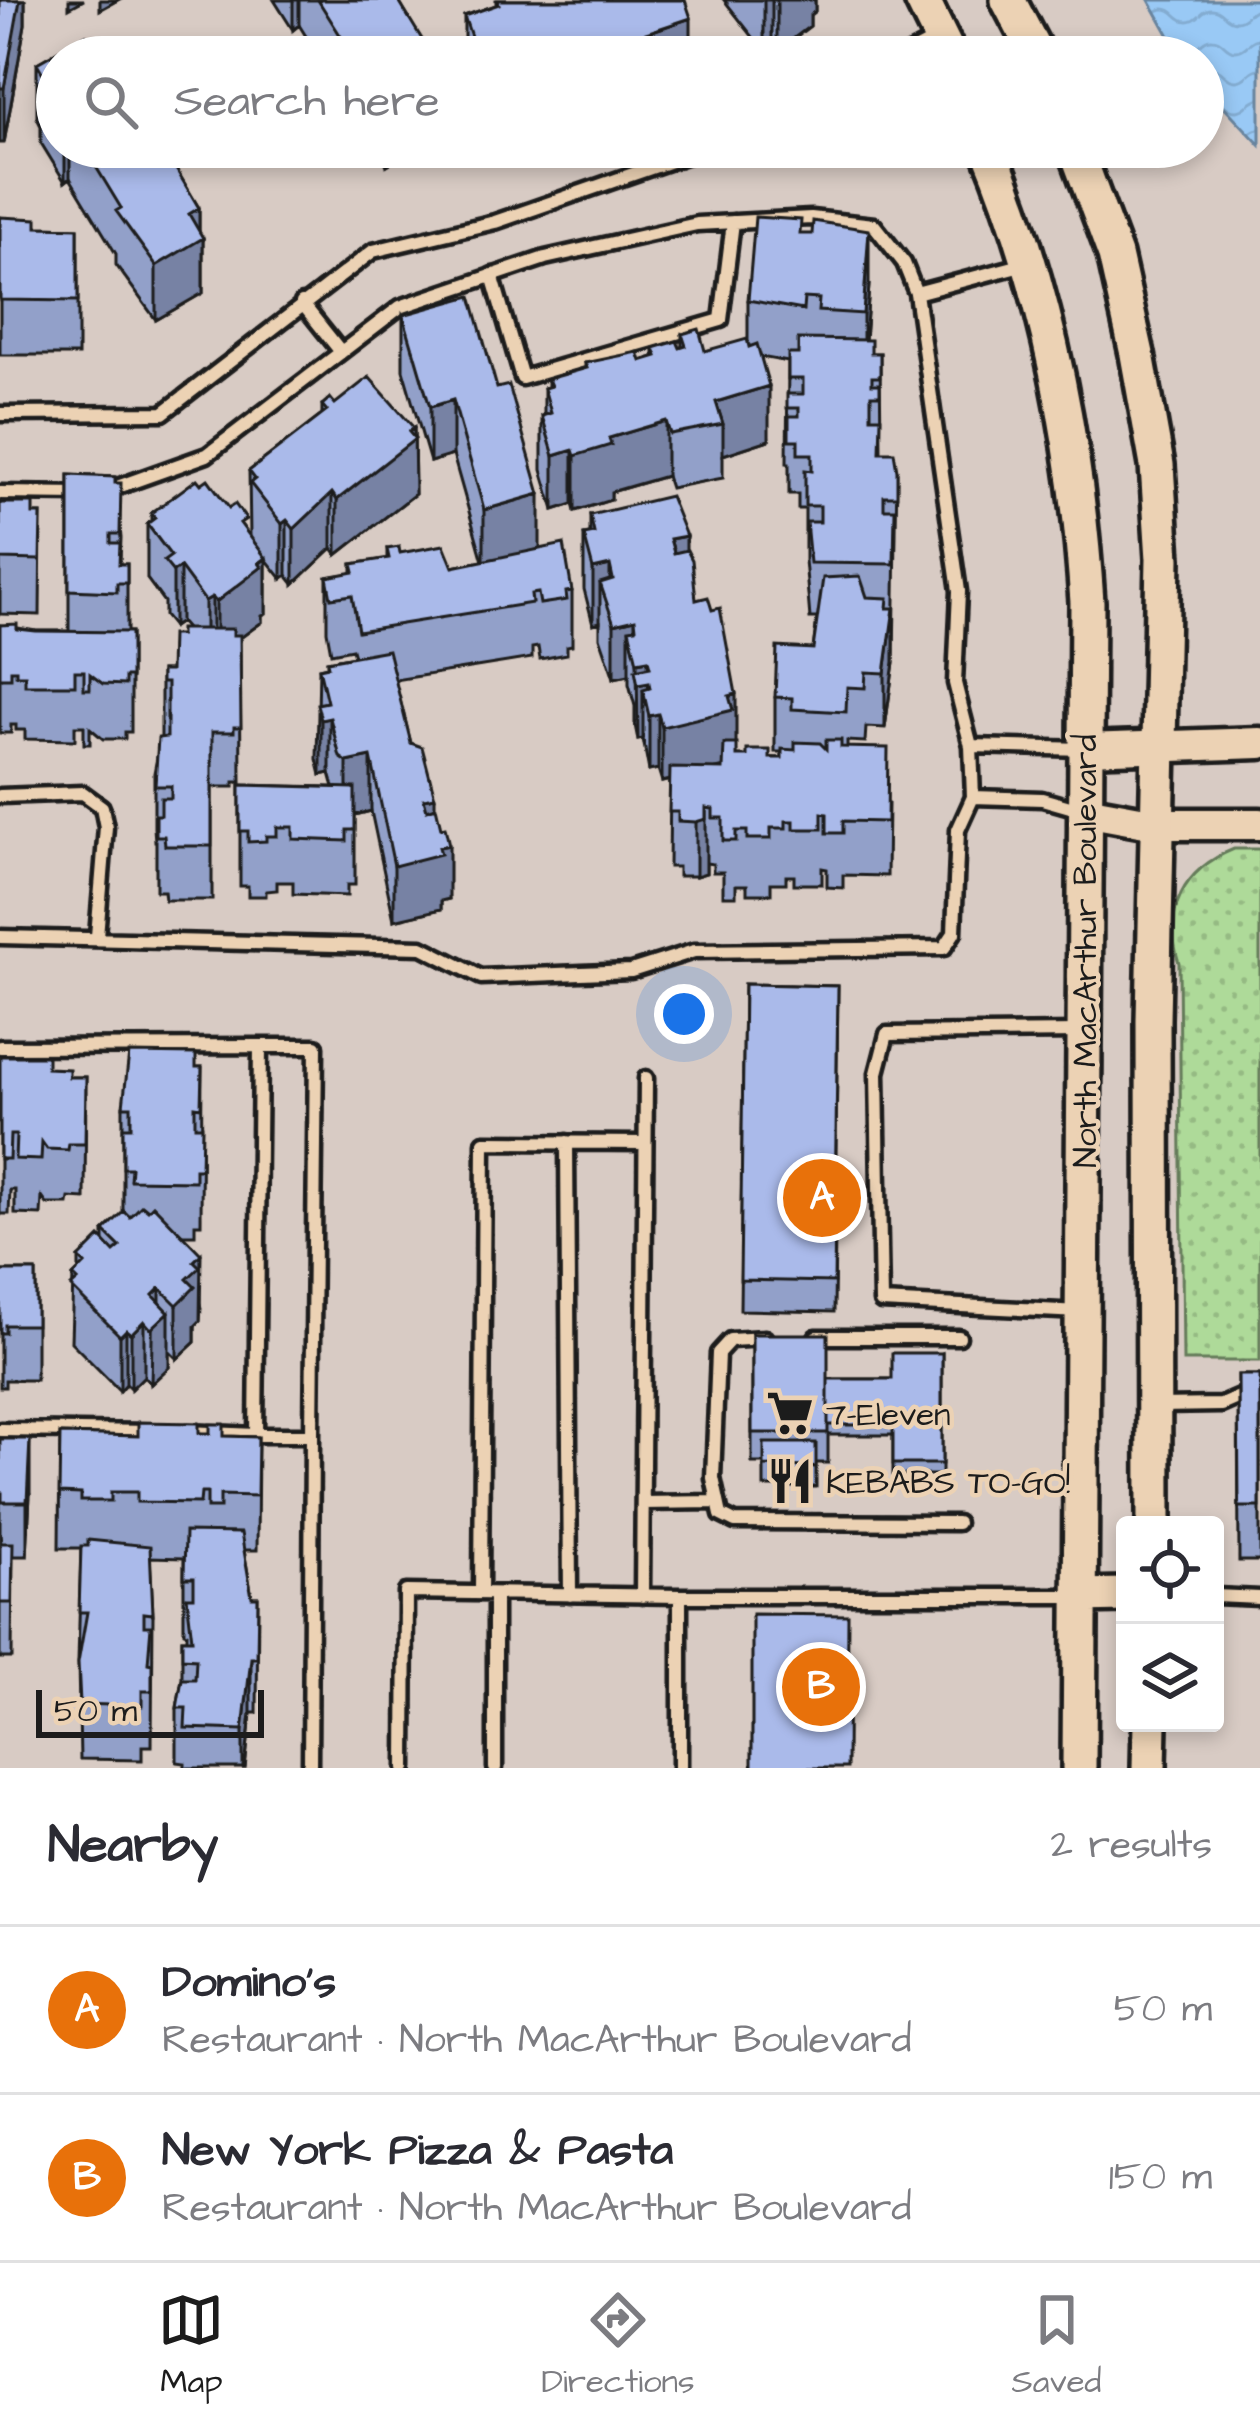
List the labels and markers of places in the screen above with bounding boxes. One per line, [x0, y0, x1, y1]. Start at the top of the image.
pin: A [783, 1153, 861, 1243]
supermarket icon: 7-Eleven [765, 1388, 815, 1438]
place label: 7-Eleven [826, 1392, 951, 1438]
restaurant icon: KEBABS TO-GO! [765, 1456, 815, 1506]
place label: KEBABS TO-GO! [826, 1460, 1070, 1506]
pin: B [782, 1642, 860, 1732]

